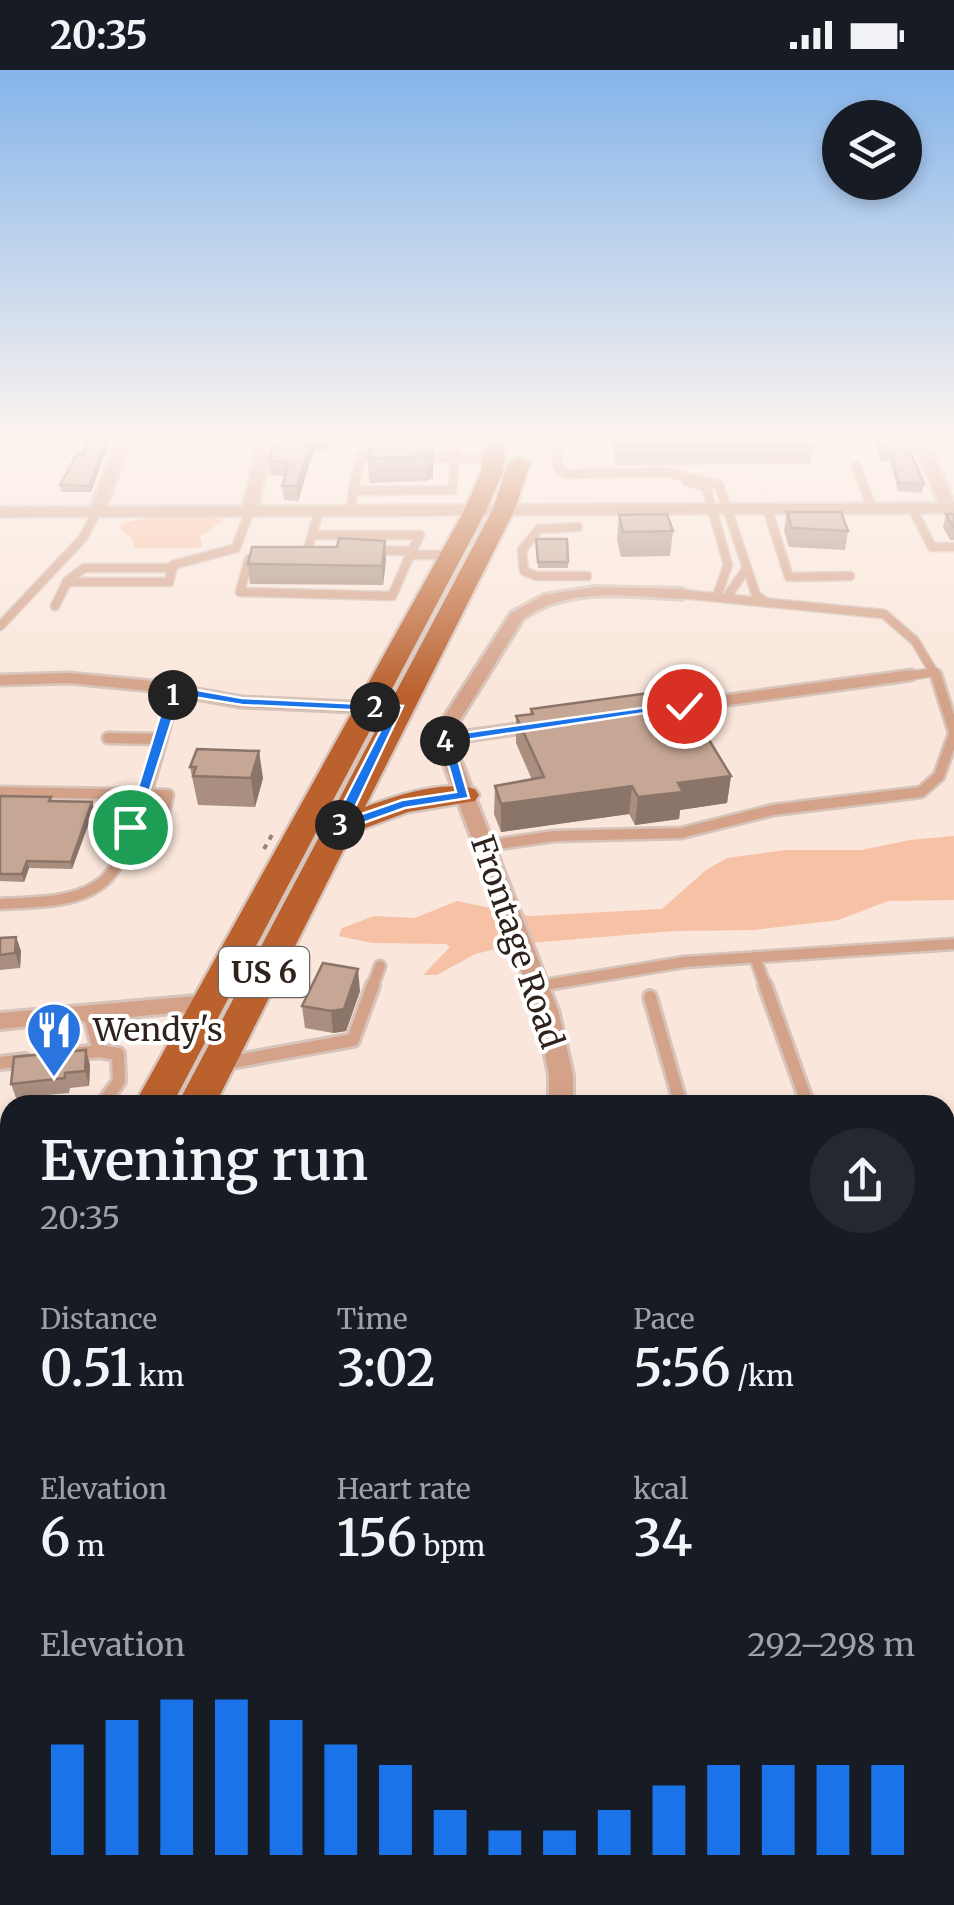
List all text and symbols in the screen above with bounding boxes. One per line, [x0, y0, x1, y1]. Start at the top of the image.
text: 20:35 [50, 12, 148, 59]
map controls [822, 100, 922, 200]
button: layers [822, 100, 922, 200]
pin [642, 664, 727, 749]
pin: 1 [148, 670, 198, 720]
text: 1 [167, 677, 179, 713]
icon: check [657, 679, 712, 734]
pin: 2 [350, 682, 400, 732]
text: 2 [367, 689, 383, 725]
pin: 4 [420, 716, 470, 766]
text: 4 [436, 723, 454, 759]
pin [88, 785, 173, 870]
icon: arrive [103, 800, 158, 855]
pin: 3 [315, 800, 365, 850]
text: 3 [332, 807, 348, 843]
street label: Frontage Road [462, 830, 572, 1054]
road number: US 6 [219, 947, 309, 997]
restaurant icon: Wendy's [24, 1000, 84, 1079]
place label: Wendy's [92, 1010, 223, 1050]
text: Evening run [40, 1126, 368, 1195]
button: share [810, 1128, 915, 1233]
text: 20:35 [40, 1198, 120, 1238]
text: Distance [40, 1301, 157, 1337]
text: Time [337, 1301, 408, 1337]
text: Pace [633, 1301, 695, 1337]
text: 0.51 [40, 1337, 132, 1400]
text: 3:02 [337, 1337, 436, 1400]
text: 5:56 [633, 1337, 731, 1400]
text: km [132, 1358, 184, 1394]
text: /km [731, 1358, 794, 1394]
text: Elevation [40, 1471, 167, 1507]
text: Heart rate [337, 1471, 471, 1507]
text: kcal [633, 1471, 688, 1507]
text: 6 [40, 1507, 70, 1570]
text: 156 [337, 1507, 417, 1570]
text: 34 [633, 1507, 692, 1570]
text: m [70, 1528, 105, 1564]
text: bpm [417, 1528, 485, 1564]
text: Elevation [40, 1625, 185, 1665]
text: 292–298 m [747, 1625, 915, 1665]

